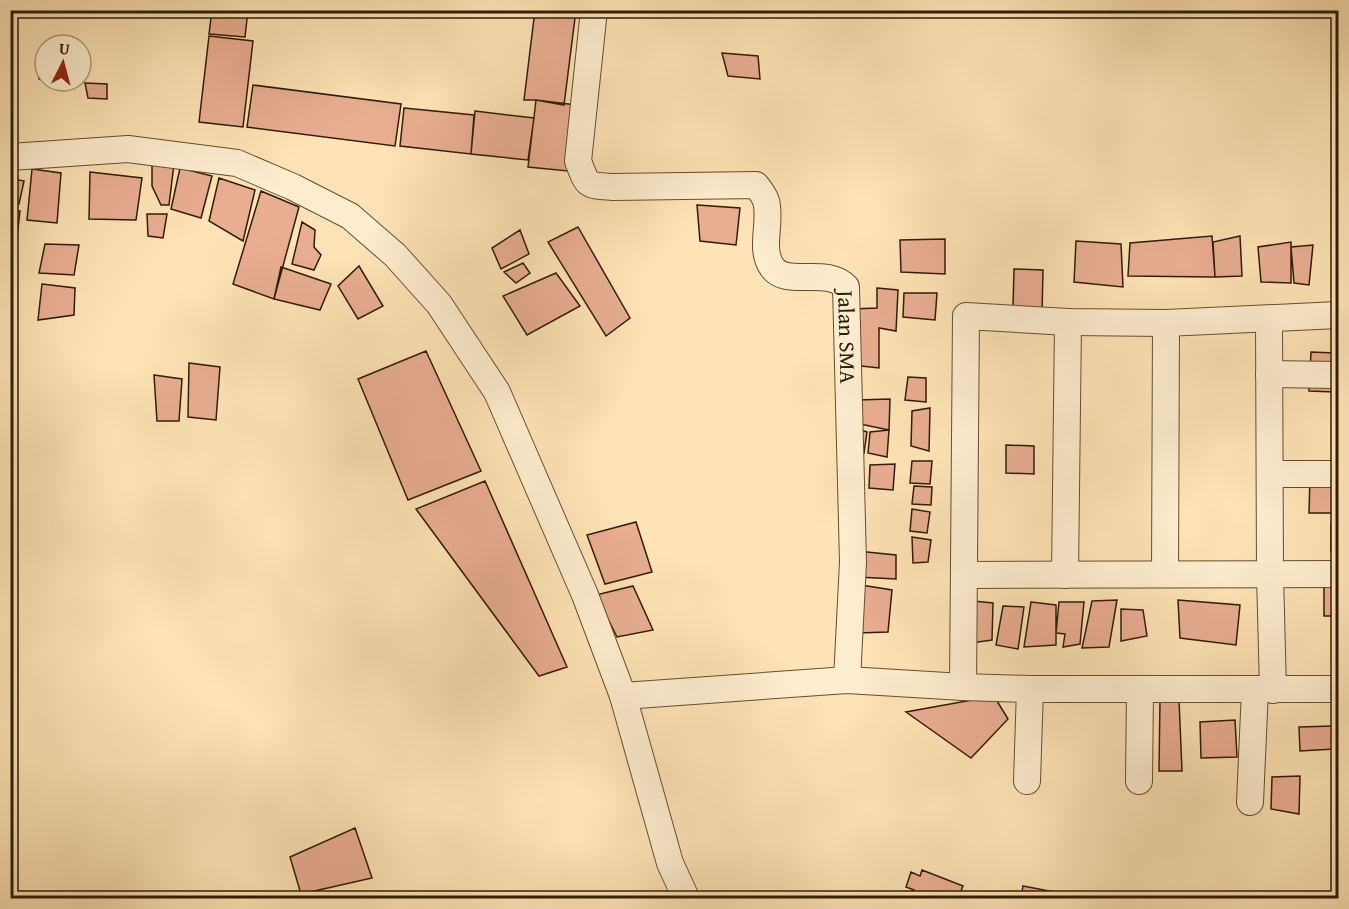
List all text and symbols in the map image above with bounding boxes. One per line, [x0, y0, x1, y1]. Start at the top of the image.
north arrow [33, 33, 93, 93]
text: U [58, 36, 71, 61]
street label: Jalan SMA [830, 287, 864, 385]

